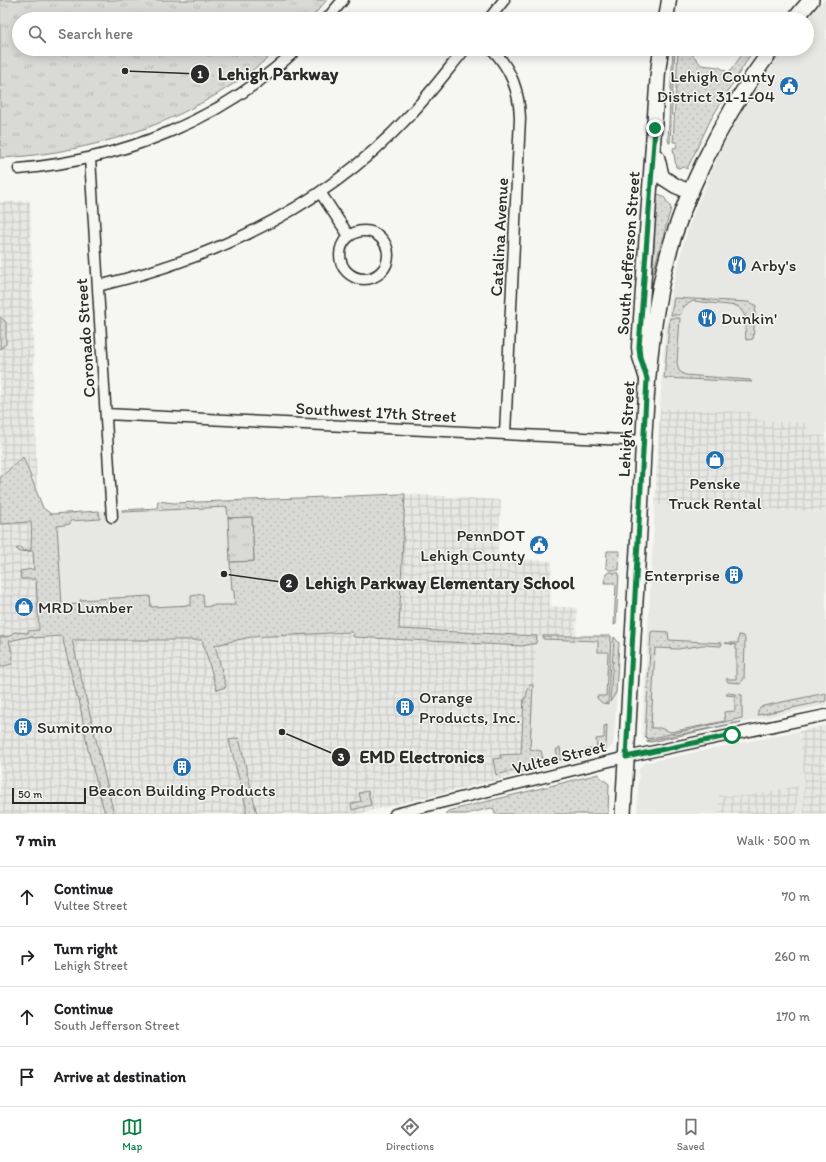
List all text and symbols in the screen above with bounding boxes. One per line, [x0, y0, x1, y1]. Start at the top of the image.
search box [12, 12, 814, 56]
icon: search [26, 23, 48, 45]
text: Search here [58, 25, 133, 43]
callout: Lehigh Parkway [190, 59, 346, 89]
text: Lehigh Parkway [218, 63, 339, 85]
place label: Lehigh County District 31-1-04 [657, 66, 775, 106]
text: 1 [197, 67, 203, 81]
public building icon: Lehigh County District 31-1-04 [778, 75, 800, 97]
route end [646, 119, 664, 137]
street label: South Jefferson Street [612, 170, 644, 336]
street label: Catalina Avenue [486, 177, 512, 297]
restaurant icon: Arby's [726, 254, 748, 276]
place label: Arby's [751, 255, 796, 275]
street label: Coronado Street [71, 278, 99, 398]
restaurant icon: Dunkin' [696, 307, 718, 329]
place label: Dunkin' [721, 308, 777, 328]
street label: Lehigh Street [613, 380, 639, 478]
street label: Southwest 17th Street [295, 398, 457, 426]
shop icon: Penske Truck Rental [704, 449, 726, 471]
place label: Penske Truck Rental [668, 473, 762, 513]
place label: PennDOT Lehigh County [420, 525, 525, 565]
public building icon: PennDOT Lehigh County [528, 534, 550, 556]
building icon: Enterprise [723, 564, 745, 586]
place label: Enterprise [644, 565, 720, 585]
callout: Lehigh Parkway Elementary School [279, 568, 582, 598]
text: Lehigh Parkway Elementary School [305, 572, 576, 594]
text: 2 [286, 576, 293, 590]
shop icon: MRD Lumber [13, 596, 35, 618]
place label: MRD Lumber [38, 597, 133, 617]
place label: Orange Products, Inc. [419, 687, 520, 727]
building icon: Orange Products, Inc. [394, 696, 416, 718]
building icon: Sumitomo [12, 716, 34, 738]
place label: Sumitomo [37, 717, 113, 737]
route start [723, 726, 741, 744]
street label: Vultee Street [510, 736, 609, 778]
callout: EMD Electronics [331, 742, 492, 772]
text: EMD Electronics [359, 746, 485, 768]
text: 3 [338, 750, 345, 764]
building icon: Beacon Building Products [171, 756, 193, 778]
place label: Beacon Building Products [88, 780, 276, 800]
scale bar [12, 786, 86, 805]
text: 50 m [18, 788, 42, 801]
text: 7 min [16, 830, 56, 850]
text: Walk · 500 m [737, 833, 810, 848]
text: Continue [54, 880, 113, 898]
icon: ahead [16, 886, 38, 908]
text: 70 m [782, 889, 810, 904]
text: Vultee Street [54, 898, 127, 913]
text: Turn right [54, 940, 118, 958]
icon: right [16, 946, 38, 968]
text: 260 m [774, 949, 810, 964]
text: Lehigh Street [54, 958, 128, 973]
text: Continue [54, 1000, 113, 1018]
icon: ahead [16, 1006, 38, 1028]
text: 170 m [776, 1009, 810, 1024]
text: South Jefferson Street [54, 1018, 180, 1033]
icon: arrive [16, 1066, 38, 1088]
text: Arrive at destination [54, 1068, 186, 1086]
tab: Map [121, 1116, 143, 1153]
tab: Directions [386, 1116, 434, 1153]
tab: Saved [677, 1116, 705, 1153]

